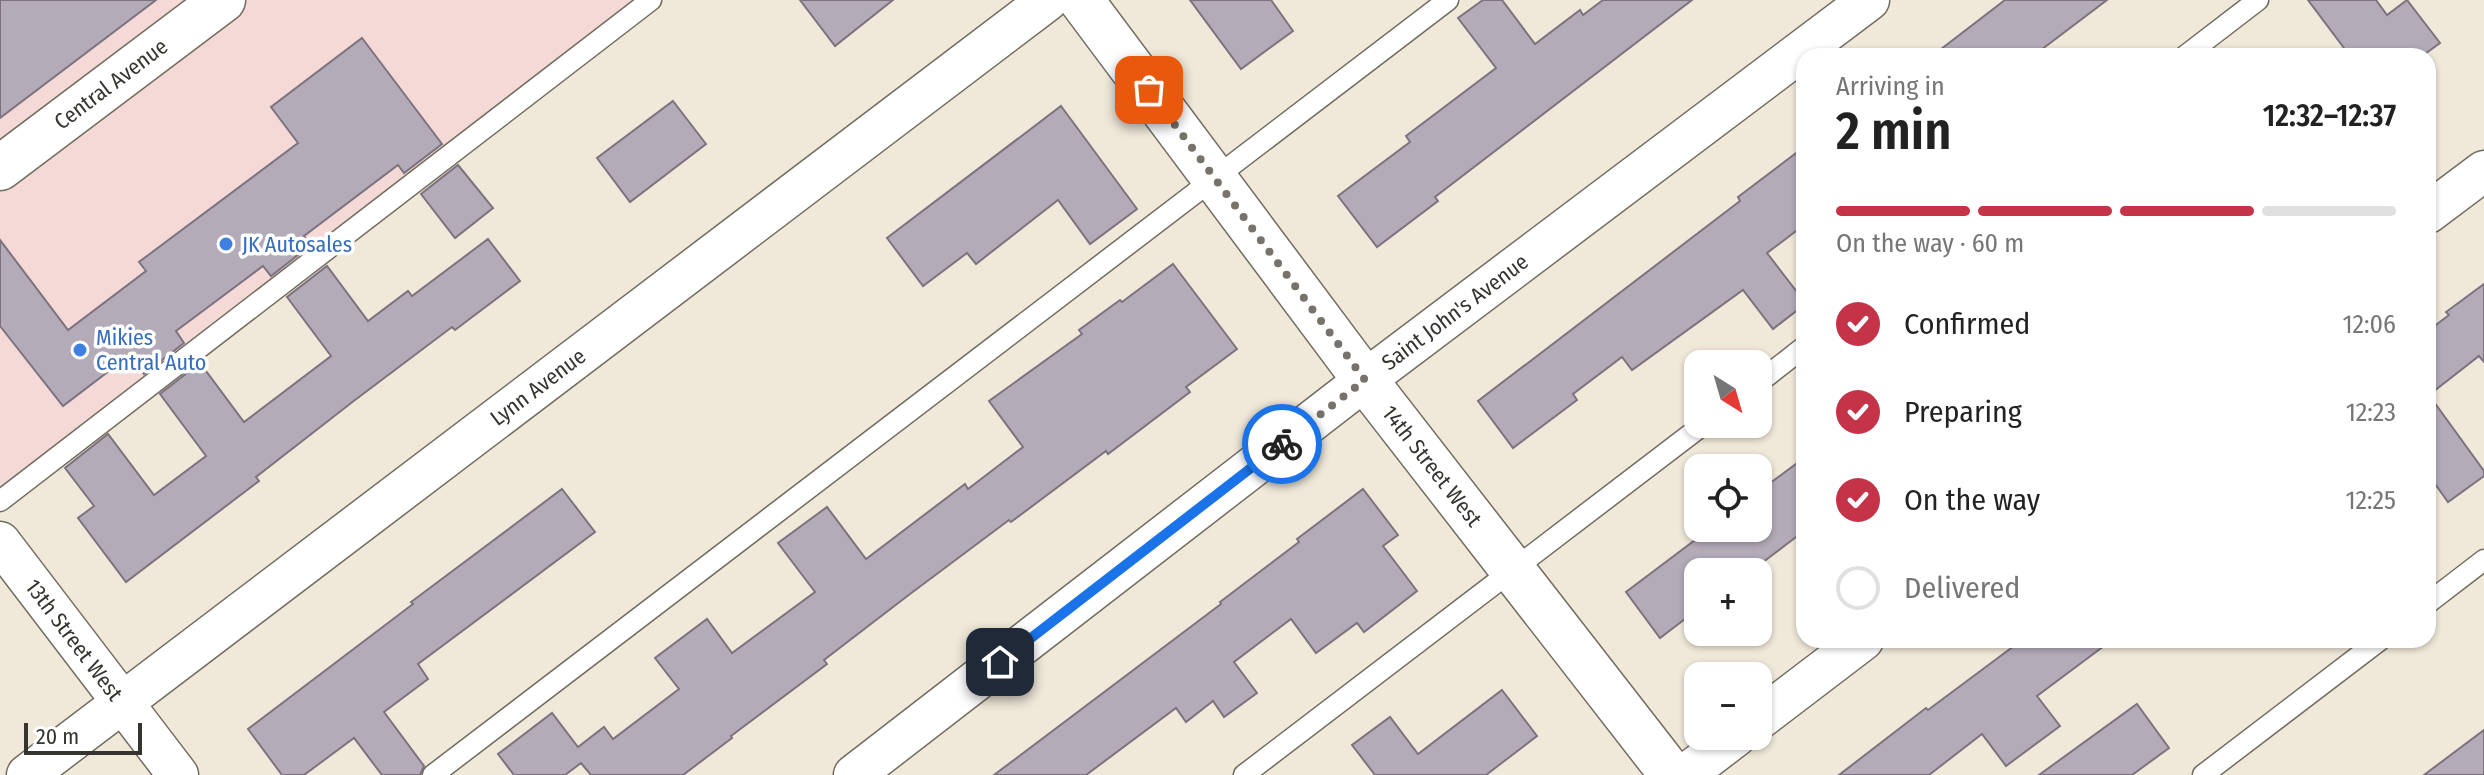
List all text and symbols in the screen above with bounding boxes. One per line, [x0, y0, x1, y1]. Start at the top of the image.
street label: Central Avenue [49, 33, 173, 135]
pin [1115, 56, 1183, 124]
icon: bag [1127, 68, 1171, 112]
text: Arriving in [1836, 71, 1945, 102]
text: 12:32–12:37 [2263, 98, 2396, 134]
text: 2 min [1836, 100, 1952, 163]
text: On the way · 60 m [1836, 228, 2024, 259]
place label: JK Autosales [242, 231, 352, 258]
marker: JK Autosales [217, 235, 235, 253]
street label: Saint John's Avenue [1376, 248, 1534, 376]
icon: check [1836, 302, 1880, 346]
text: Confirmed [1904, 306, 2030, 342]
text: 12:06 [2342, 309, 2396, 340]
place label: Mikies Central Auto [96, 324, 206, 376]
marker: Mikies Central Auto [71, 341, 89, 359]
street label: Lynn Avenue [485, 342, 591, 432]
north arrow [1684, 350, 1772, 438]
map controls [1684, 350, 1772, 750]
icon: check [1836, 390, 1880, 434]
text: Preparing [1904, 394, 2022, 430]
text: 12:23 [2346, 397, 2396, 428]
street label: 14th Street West [1376, 400, 1488, 533]
courier [1242, 404, 1322, 484]
icon: bike [1260, 422, 1304, 466]
button: locate [1684, 454, 1772, 542]
icon: check [1836, 478, 1880, 522]
text: On the way [1904, 482, 2040, 518]
text: 12:25 [2345, 485, 2396, 516]
button: + [1684, 558, 1772, 646]
text: Delivered [1904, 570, 2020, 606]
street label: 13th Street West [19, 574, 129, 707]
pin [966, 628, 1034, 696]
icon: home [978, 640, 1022, 684]
button: − [1684, 662, 1772, 750]
scale bar [24, 719, 142, 755]
text: 20 m [36, 723, 79, 750]

